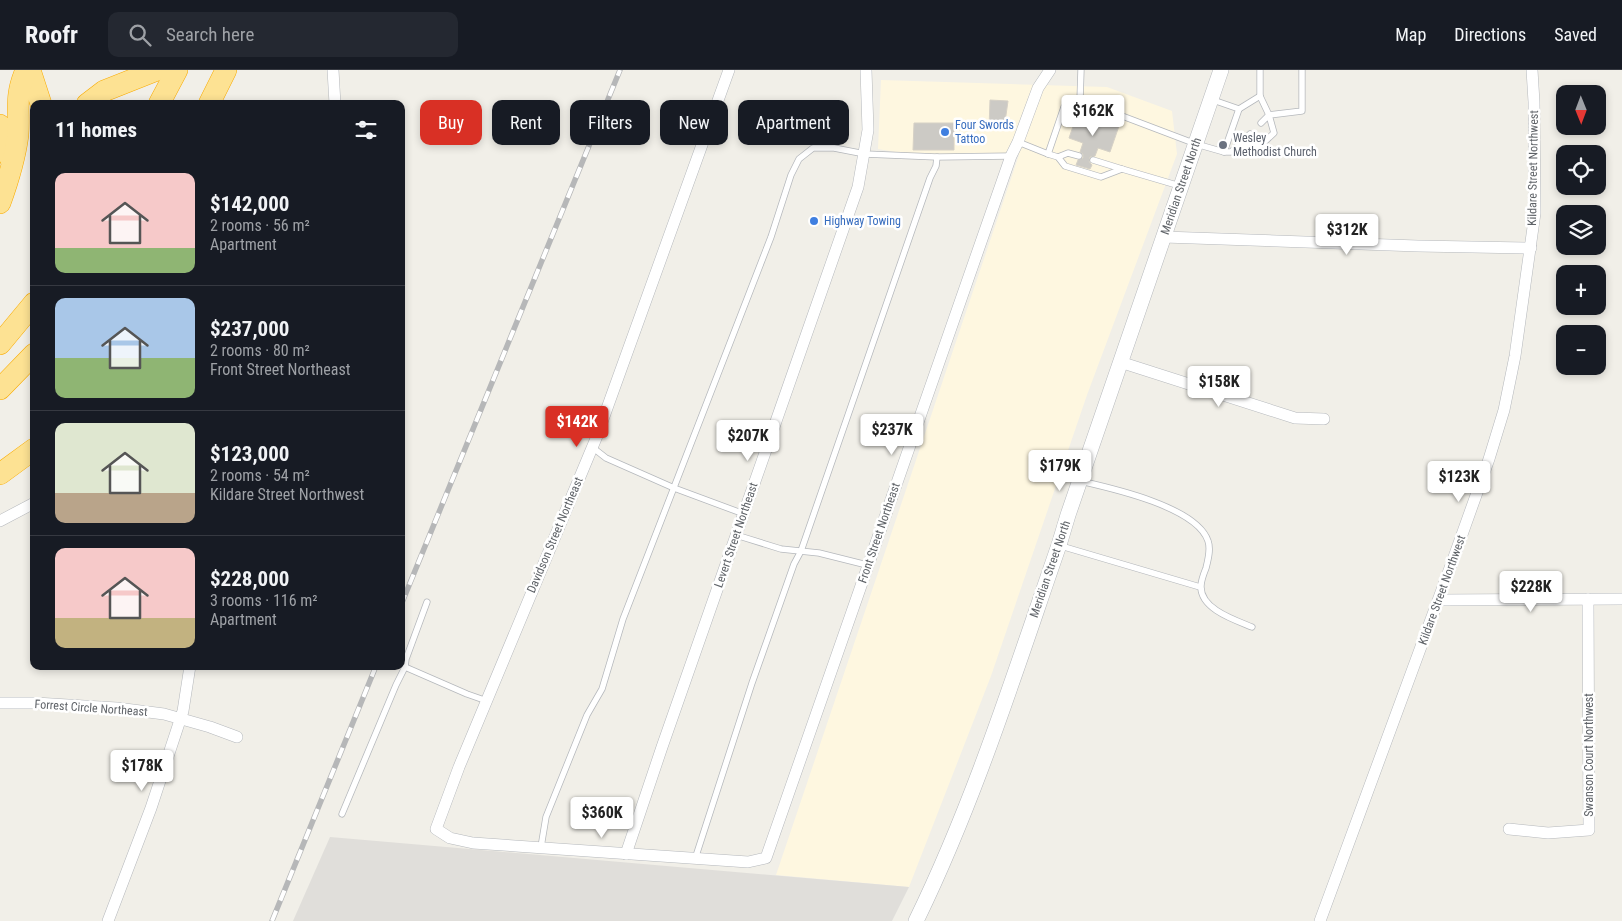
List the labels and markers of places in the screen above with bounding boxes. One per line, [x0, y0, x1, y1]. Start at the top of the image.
pin: $162K [1058, 94, 1128, 137]
place label: Four Swords Tattoo [955, 118, 1014, 146]
marker: Four Swords Tattoo [939, 126, 951, 138]
place label: Wesley Methodist Church [1233, 131, 1317, 159]
marker: Wesley Methodist Church [1217, 139, 1229, 151]
place label: Highway Towing [824, 214, 901, 228]
pin: $312K [1312, 214, 1382, 256]
marker: Highway Towing [808, 215, 820, 227]
pin: $158K [1184, 366, 1254, 408]
pin: $142K [542, 406, 612, 448]
pin: $237K [857, 414, 927, 456]
pin: $207K [713, 420, 783, 462]
pin: $179K [1025, 450, 1095, 492]
pin: $123K [1424, 460, 1494, 503]
pin: $228K [1496, 570, 1566, 613]
pin: $178K [107, 750, 177, 792]
pin: $360K [567, 796, 637, 839]

